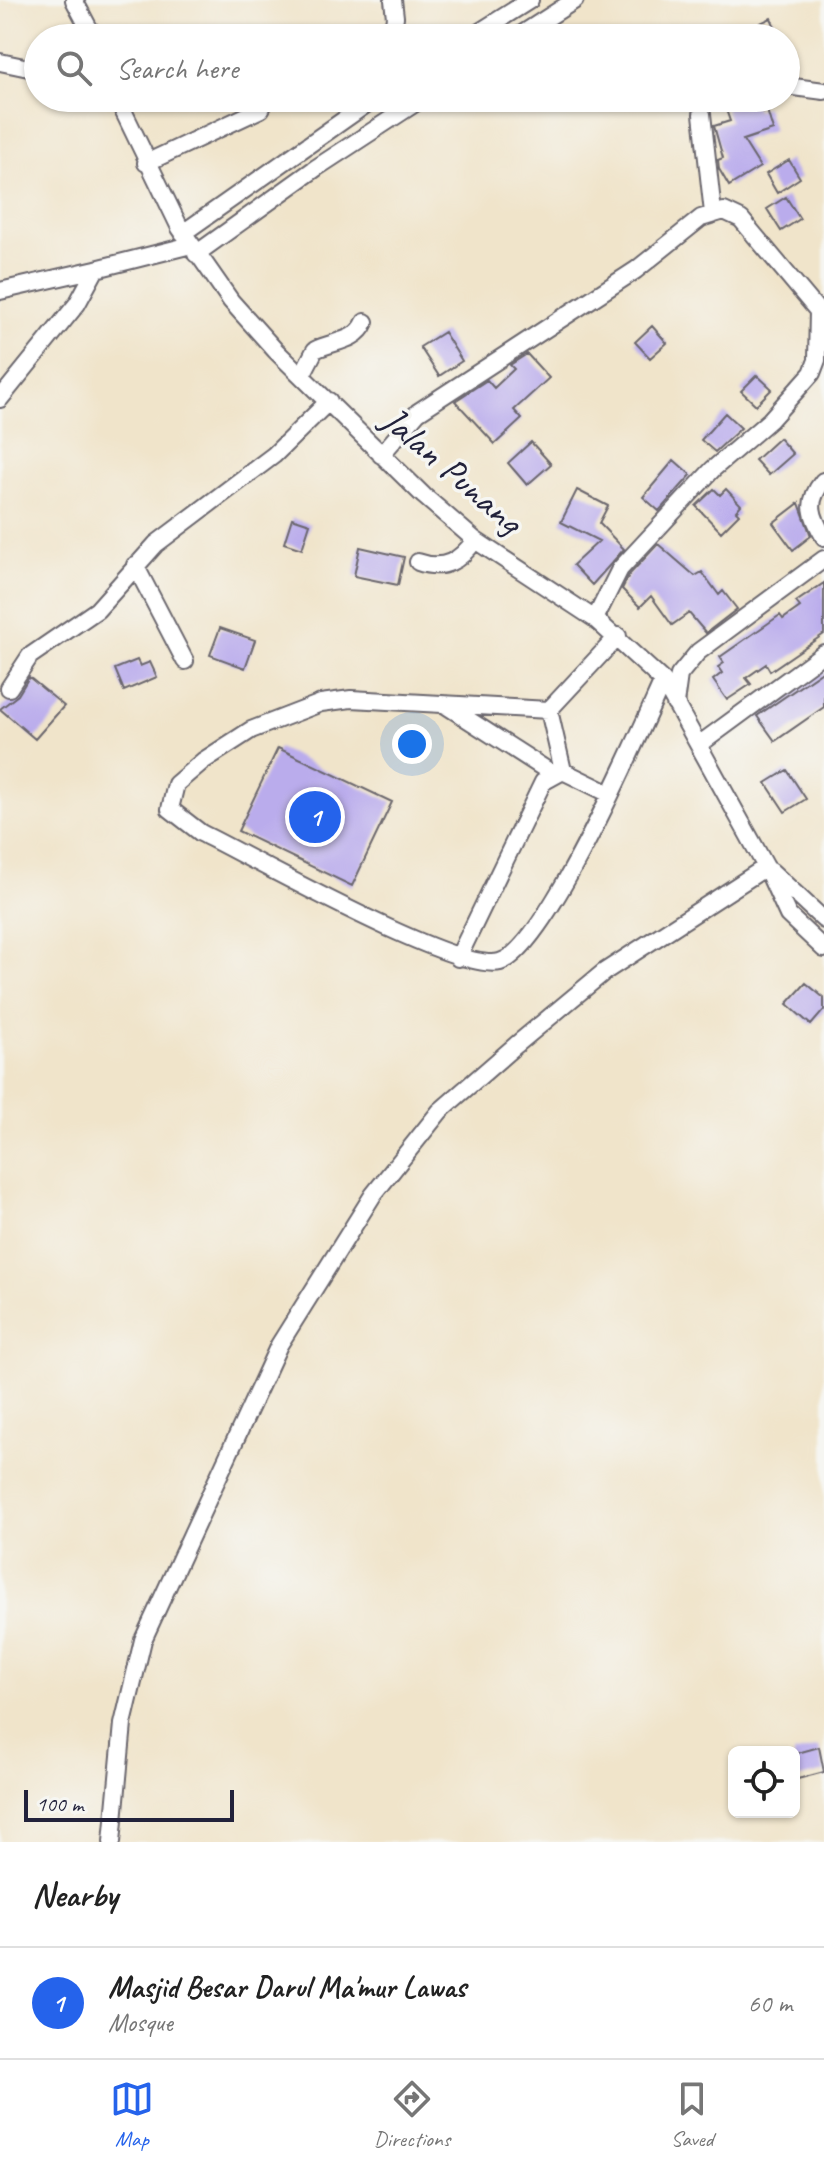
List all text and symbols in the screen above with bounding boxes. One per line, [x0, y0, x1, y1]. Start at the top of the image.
search box [24, 24, 800, 112]
icon: search [52, 46, 96, 90]
text: Search here [116, 49, 238, 87]
street label: Jalan Punang [371, 395, 534, 545]
your location [392, 724, 432, 764]
pin: 1 [289, 787, 341, 847]
map controls [728, 1746, 800, 1818]
button: locate [728, 1746, 800, 1818]
scale bar [24, 1786, 234, 1822]
text: 100 m [36, 1790, 83, 1818]
text: Nearby [32, 1873, 118, 1916]
text: Masjid Besar Darul Ma'mur Lawas [108, 1968, 466, 2006]
text: 1 [52, 1987, 64, 2020]
text: 60 m [748, 1987, 792, 2020]
text: Mosque [108, 2006, 173, 2039]
tab: Map [110, 2077, 154, 2153]
tab: Directions [374, 2077, 450, 2153]
tab: Saved [670, 2077, 714, 2153]

